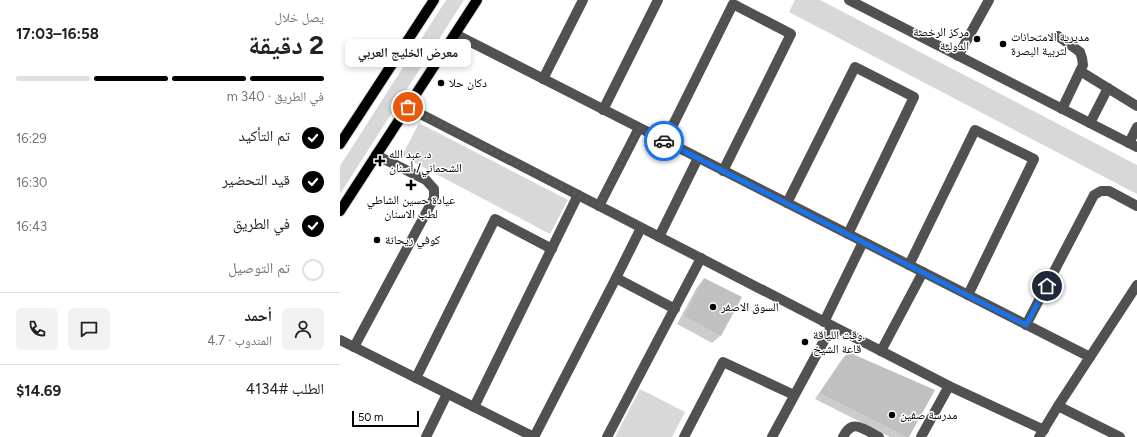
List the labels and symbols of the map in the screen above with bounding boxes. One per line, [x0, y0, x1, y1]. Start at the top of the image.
place label: مركز الرخصة الدولية [913, 25, 969, 53]
place label: مديرية الامتحانات لتربية البصرة [1011, 30, 1089, 58]
marker: مركز الرخصة الدولية [972, 34, 982, 44]
callout: معرض الخليج العربي [345, 39, 471, 67]
marker: مديرية الامتحانات لتربية البصرة [998, 39, 1008, 49]
place label: دكان حلا [449, 76, 487, 90]
marker: دكان حلا [436, 78, 446, 88]
pin [391, 90, 425, 124]
courier [644, 121, 684, 161]
place label: د. عبد الله الشحماني/ أسنان [389, 147, 462, 178]
marker: د. عبد الله الشحماني/ أسنان [374, 155, 386, 167]
marker: عيادة حسين الشاطي لطب الاسنان [405, 179, 417, 191]
place label: عيادة حسين الشاطي لطب الاسنان [367, 193, 455, 221]
place label: كوفي ريحانة [385, 233, 440, 250]
marker: كوفي ريحانة [372, 235, 382, 245]
pin [1030, 269, 1064, 303]
place label: السوق الاصفر [720, 300, 779, 314]
marker: السوق الاصفر [708, 302, 718, 312]
place label: وقت اللياقة. قاعة الشيخ [813, 328, 865, 356]
marker: وقت اللياقة. قاعة الشيخ [800, 337, 810, 347]
place label: مدرسة صفين [900, 408, 958, 422]
scale bar [352, 409, 419, 428]
marker: مدرسة صفين [887, 410, 897, 420]

